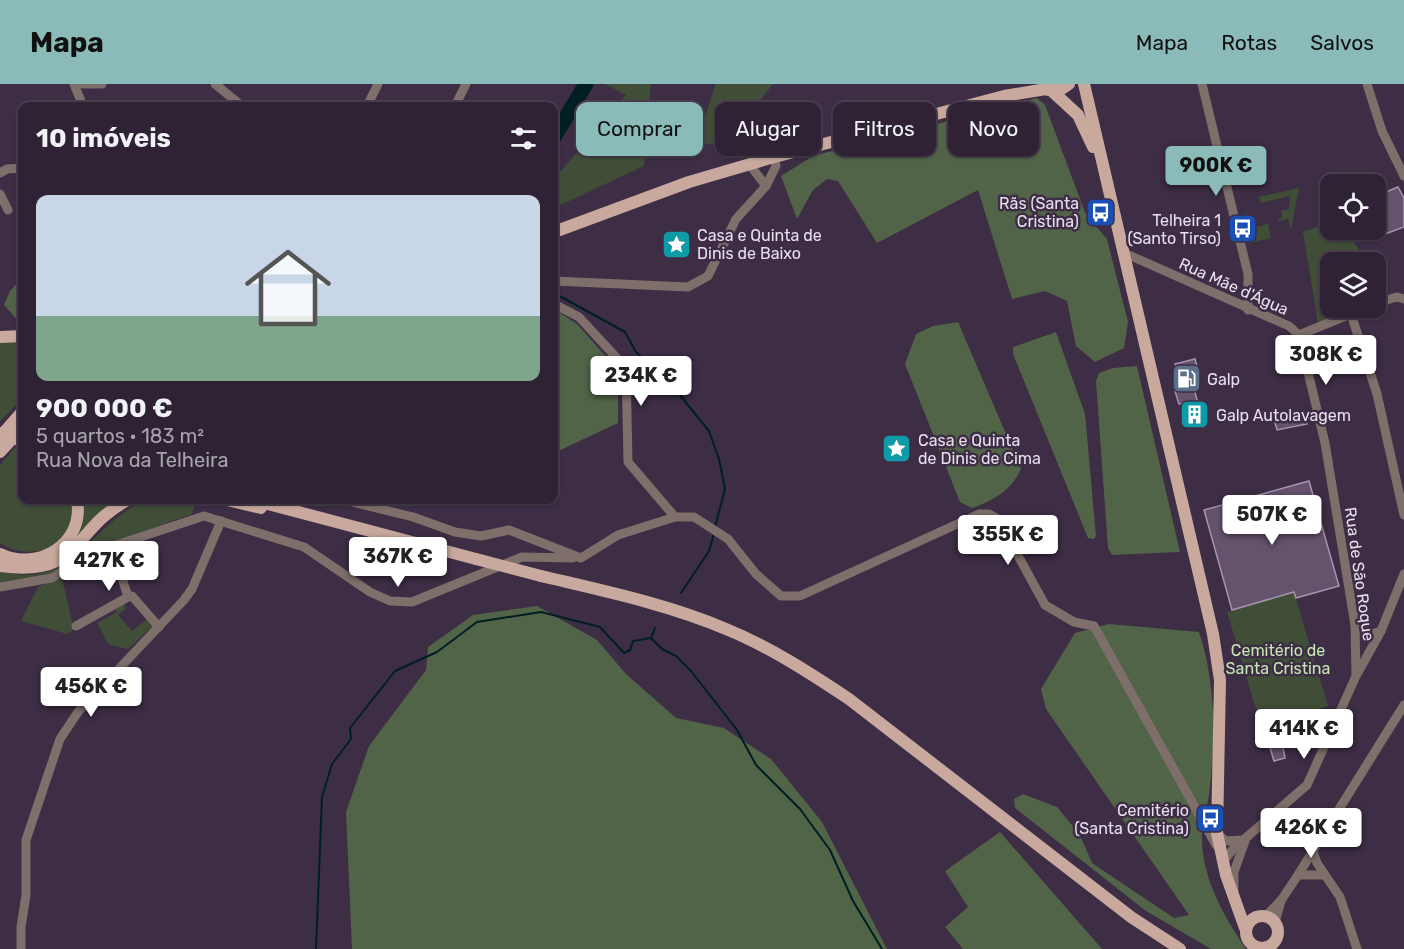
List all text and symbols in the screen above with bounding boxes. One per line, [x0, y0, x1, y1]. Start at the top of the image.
text: Mapa [30, 26, 104, 59]
text: Mapa [1136, 30, 1188, 55]
text: Rotas [1221, 30, 1277, 55]
text: Salvos [1310, 30, 1374, 55]
chip: Comprar [576, 102, 703, 156]
chip: Alugar [715, 102, 821, 156]
chip: Filtros [833, 102, 936, 156]
chip: Novo [948, 102, 1039, 156]
icon: filters [507, 122, 540, 155]
text: 10 imóveis [36, 123, 171, 154]
pin: 900K € [1167, 146, 1265, 197]
text: 900K € [1179, 153, 1253, 177]
map controls [1320, 174, 1386, 318]
button: locate [1320, 174, 1386, 240]
place label: Rãs (Santa Cristina) [999, 194, 1079, 231]
bus stop icon: Rãs (Santa Cristina) [1084, 196, 1116, 228]
place label: Telheira 1 (Santo Tirso) [1127, 211, 1221, 248]
bus stop icon: Telheira 1 (Santo Tirso) [1226, 213, 1258, 245]
place label: Casa e Quinta de Dinis de Baixo [697, 226, 822, 263]
place icon: Casa e Quinta de Dinis de Baixo [660, 228, 692, 260]
icon: home [234, 234, 342, 342]
button: layers [1320, 252, 1386, 318]
street label: Rua Mãe d'Água [1176, 254, 1291, 319]
pin: 308K € [1277, 335, 1375, 386]
text: 308K € [1289, 342, 1363, 366]
pin: 234K € [592, 356, 690, 407]
text: 234K € [605, 363, 677, 387]
fuel station icon: Galp [1170, 363, 1202, 395]
place label: Galp [1207, 370, 1240, 389]
text: 900 000 € [36, 393, 173, 424]
building icon: Galp Autolavagem [1179, 399, 1211, 431]
place label: Galp Autolavagem [1216, 406, 1351, 425]
text: 5 quartos · 183 m² [36, 424, 204, 448]
place label: Casa e Quinta de Dinis de Cima [918, 431, 1041, 468]
place icon: Casa e Quinta de Dinis de Cima [881, 433, 913, 465]
text: Rua Nova da Telheira [36, 448, 228, 472]
pin: 507K € [1223, 495, 1321, 546]
text: 507K € [1236, 502, 1308, 526]
street label: Rua de São Roque [1341, 506, 1378, 642]
pin: 355K € [959, 515, 1057, 566]
text: 355K € [972, 522, 1044, 546]
pin: 367K € [349, 537, 447, 588]
pin: 427K € [60, 541, 158, 592]
text: 367K € [363, 544, 433, 568]
text: 427K € [73, 548, 145, 572]
park label: Cemitério de Santa Cristina [1226, 641, 1330, 678]
pin: 456K € [42, 667, 140, 718]
text: 456K € [55, 674, 127, 698]
pin: 414K € [1255, 709, 1353, 760]
text: 414K € [1269, 716, 1339, 740]
place label: Cemitério (Santa Cristina) [1074, 801, 1189, 838]
bus stop icon: Cemitério (Santa Cristina) [1194, 803, 1226, 835]
pin: 426K € [1262, 808, 1360, 859]
text: 426K € [1275, 815, 1347, 839]

